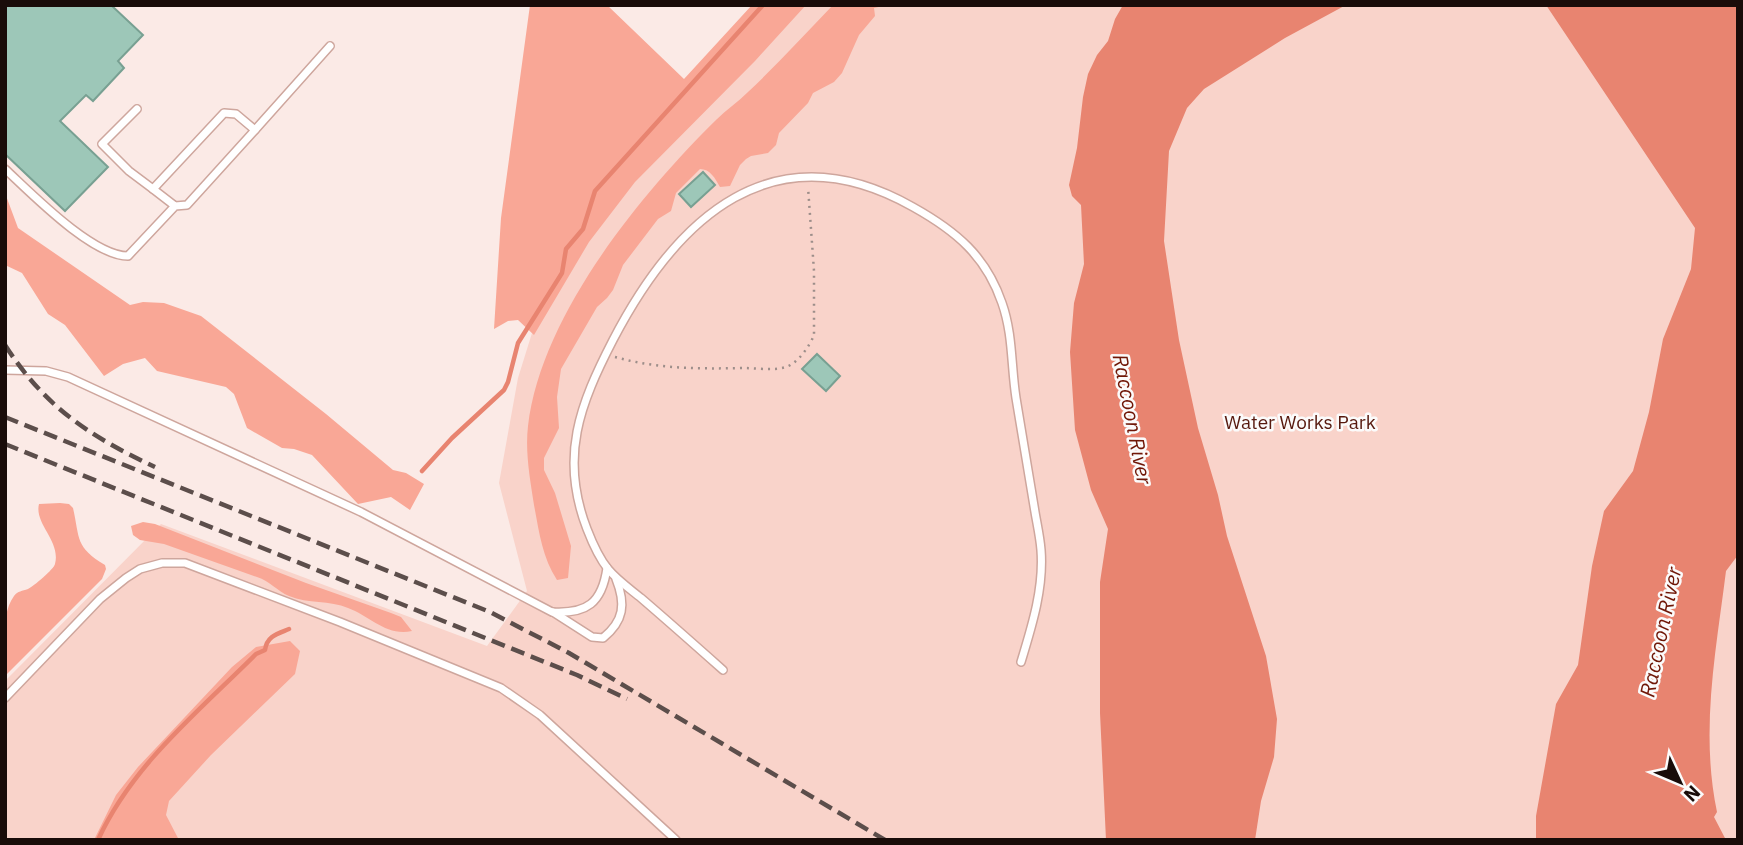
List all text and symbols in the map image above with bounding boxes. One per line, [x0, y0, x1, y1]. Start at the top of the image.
water label: Raccoon River [1107, 352, 1160, 488]
park label: Water Works Park [1224, 410, 1376, 434]
water label: Raccoon River [1633, 563, 1688, 699]
north arrow [1645, 747, 1715, 817]
text: N [1679, 781, 1706, 807]

